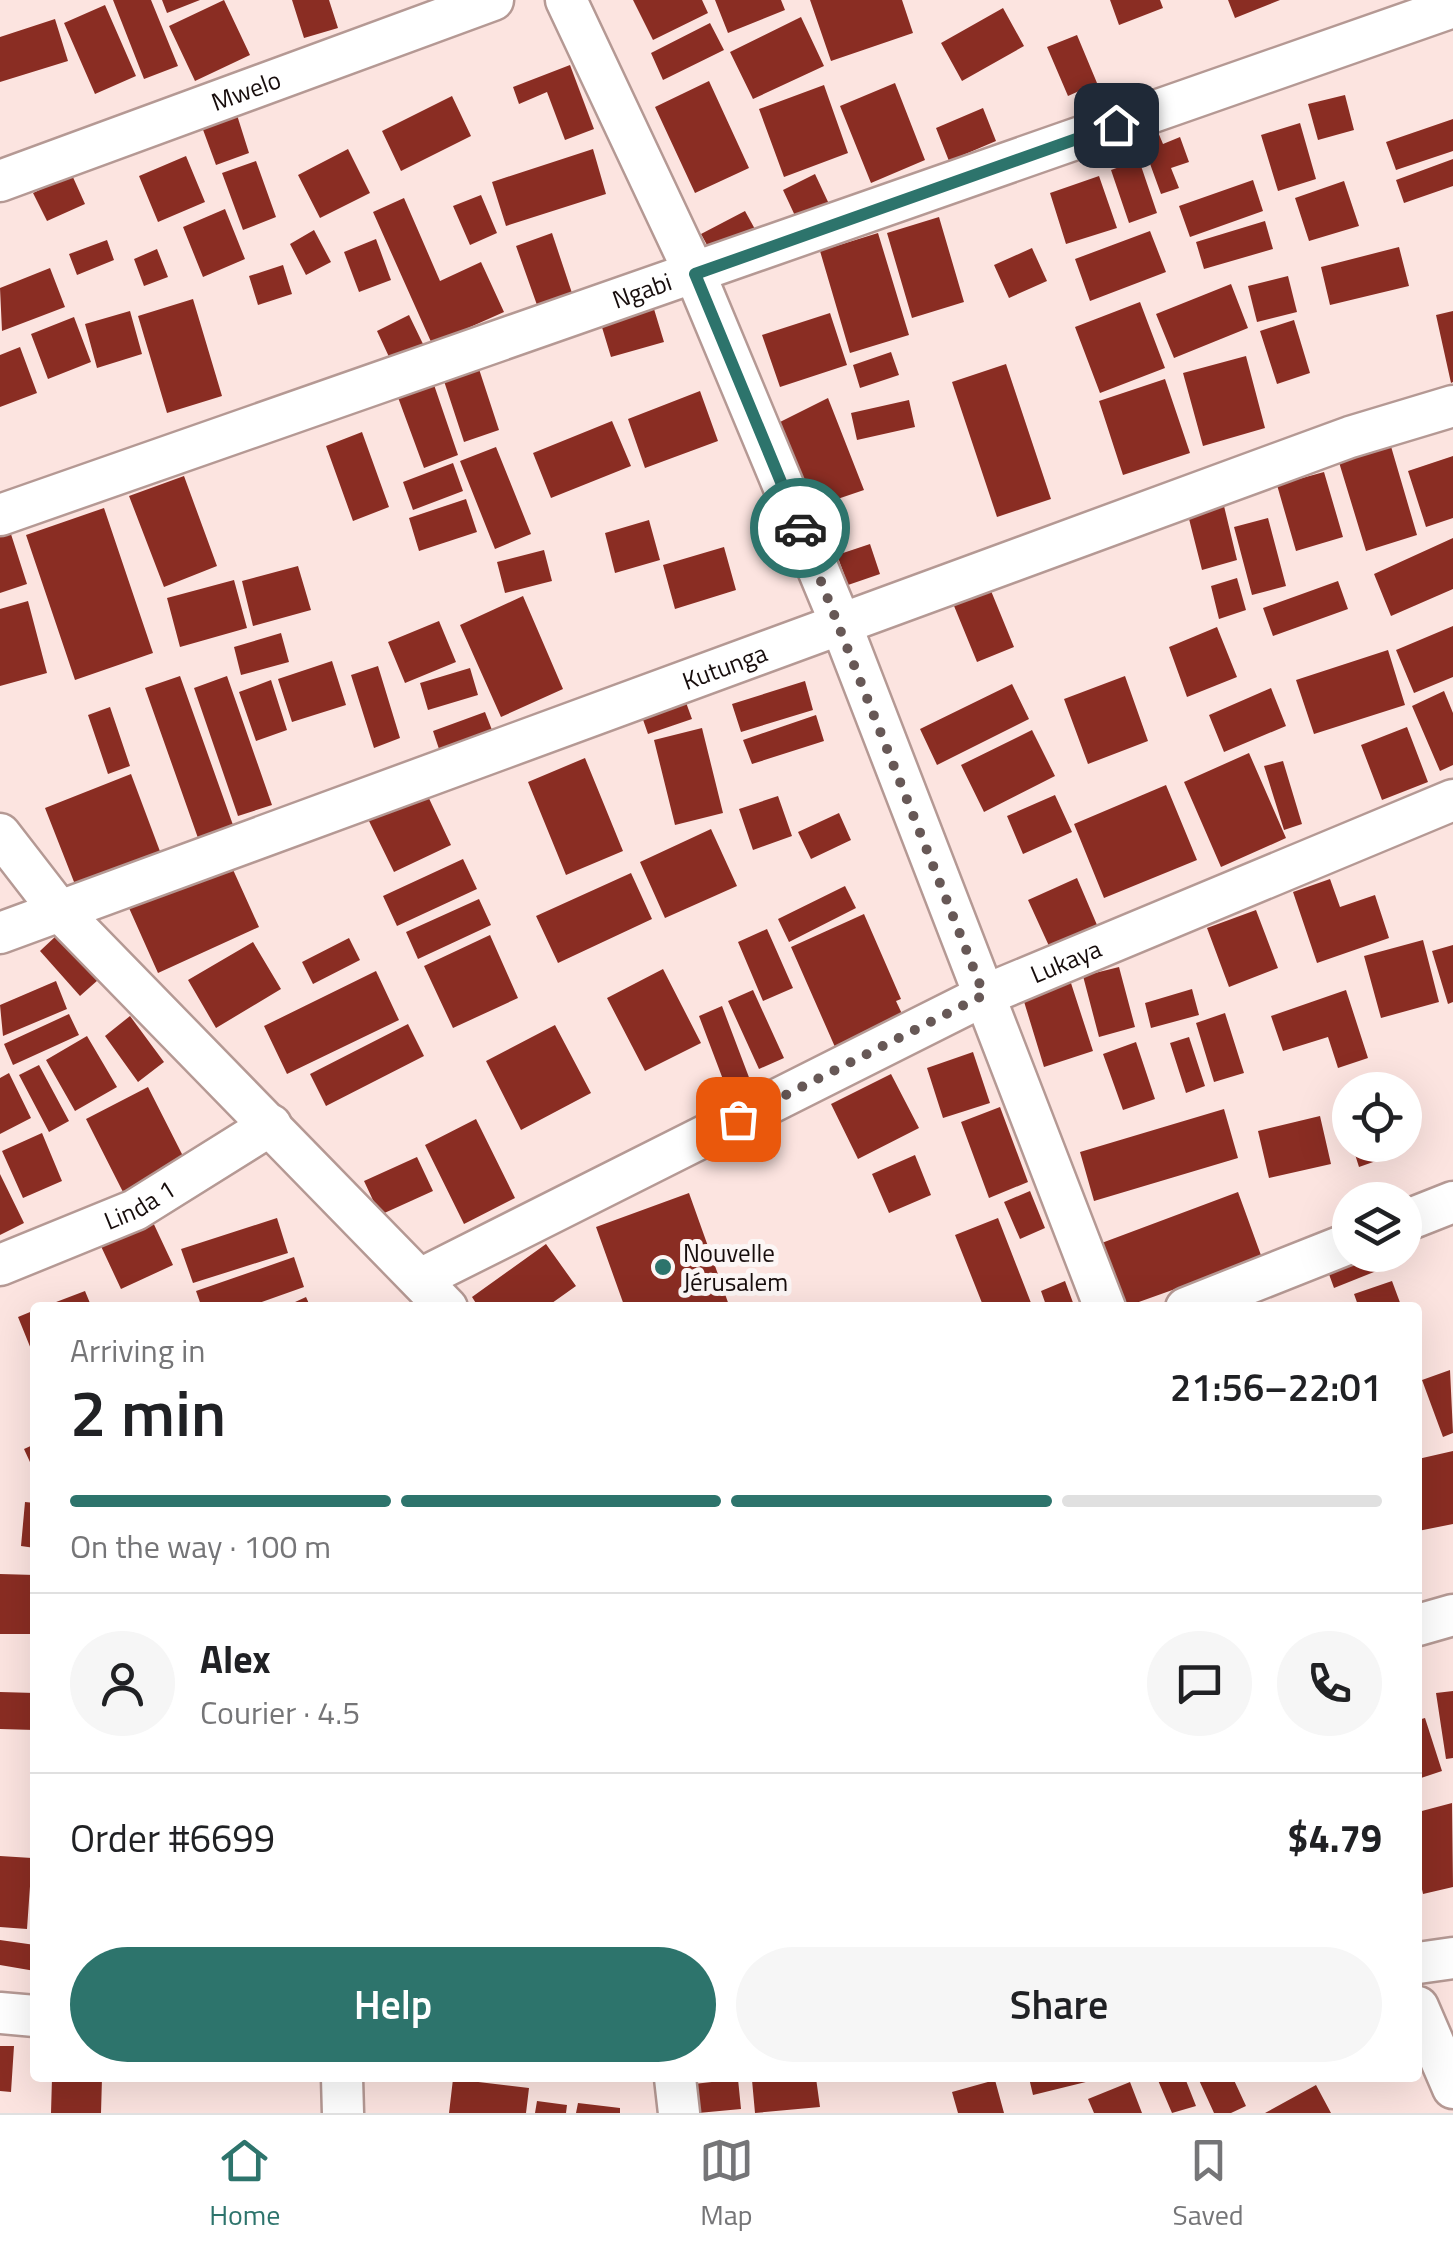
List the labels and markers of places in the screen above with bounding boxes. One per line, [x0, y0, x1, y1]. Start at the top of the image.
pin [1074, 83, 1159, 168]
pin [696, 1077, 781, 1162]
place label: Nouvelle Jérusalem [683, 1234, 788, 1301]
marker: Nouvelle Jérusalem [652, 1256, 674, 1278]

